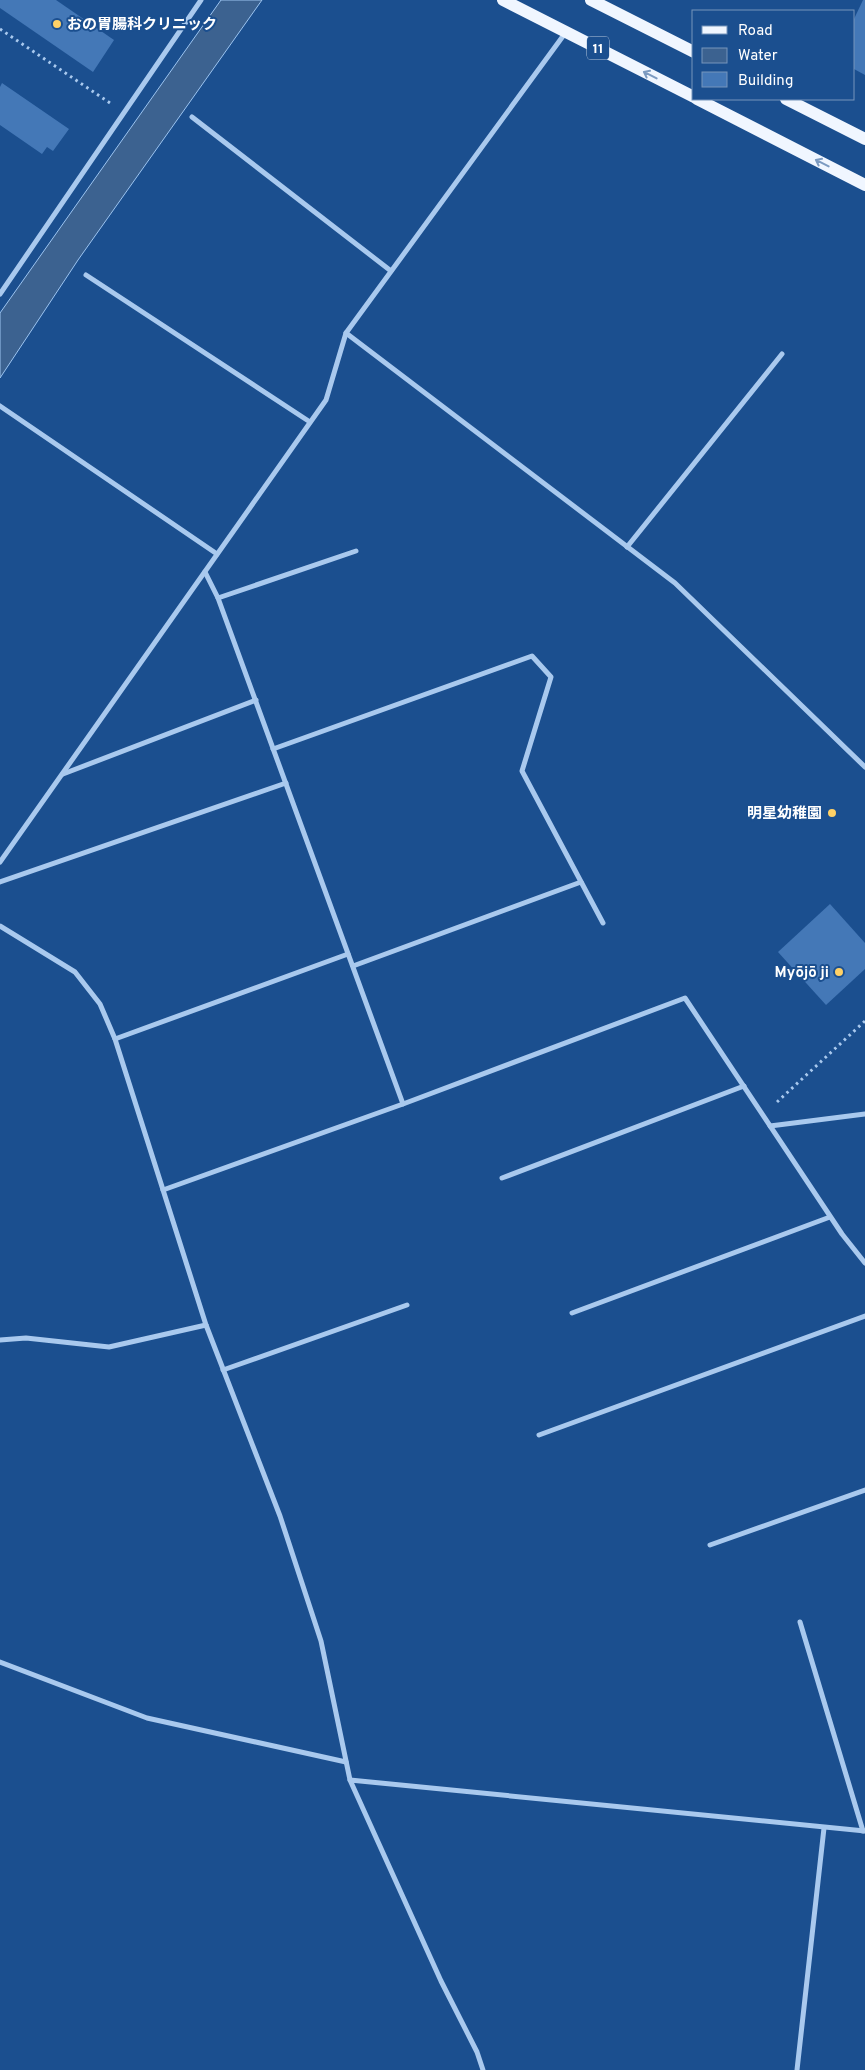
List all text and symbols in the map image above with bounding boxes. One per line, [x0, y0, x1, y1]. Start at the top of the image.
legend [692, 10, 855, 100]
place label: おの胃腸科クリニック [67, 16, 217, 35]
marker: おの胃腸科クリニック [51, 18, 63, 30]
text: Road [738, 22, 773, 41]
road number: 11 [587, 36, 609, 59]
text: Water [738, 47, 778, 66]
one-way arrow [643, 70, 658, 80]
text: Building [738, 72, 793, 91]
one-way arrow [814, 158, 829, 168]
place label: 明星幼稚園 [747, 805, 822, 824]
marker: 明星幼稚園 [826, 807, 838, 819]
place label: Myōjō ji [775, 964, 829, 983]
marker: Myōjō ji [833, 966, 845, 978]

